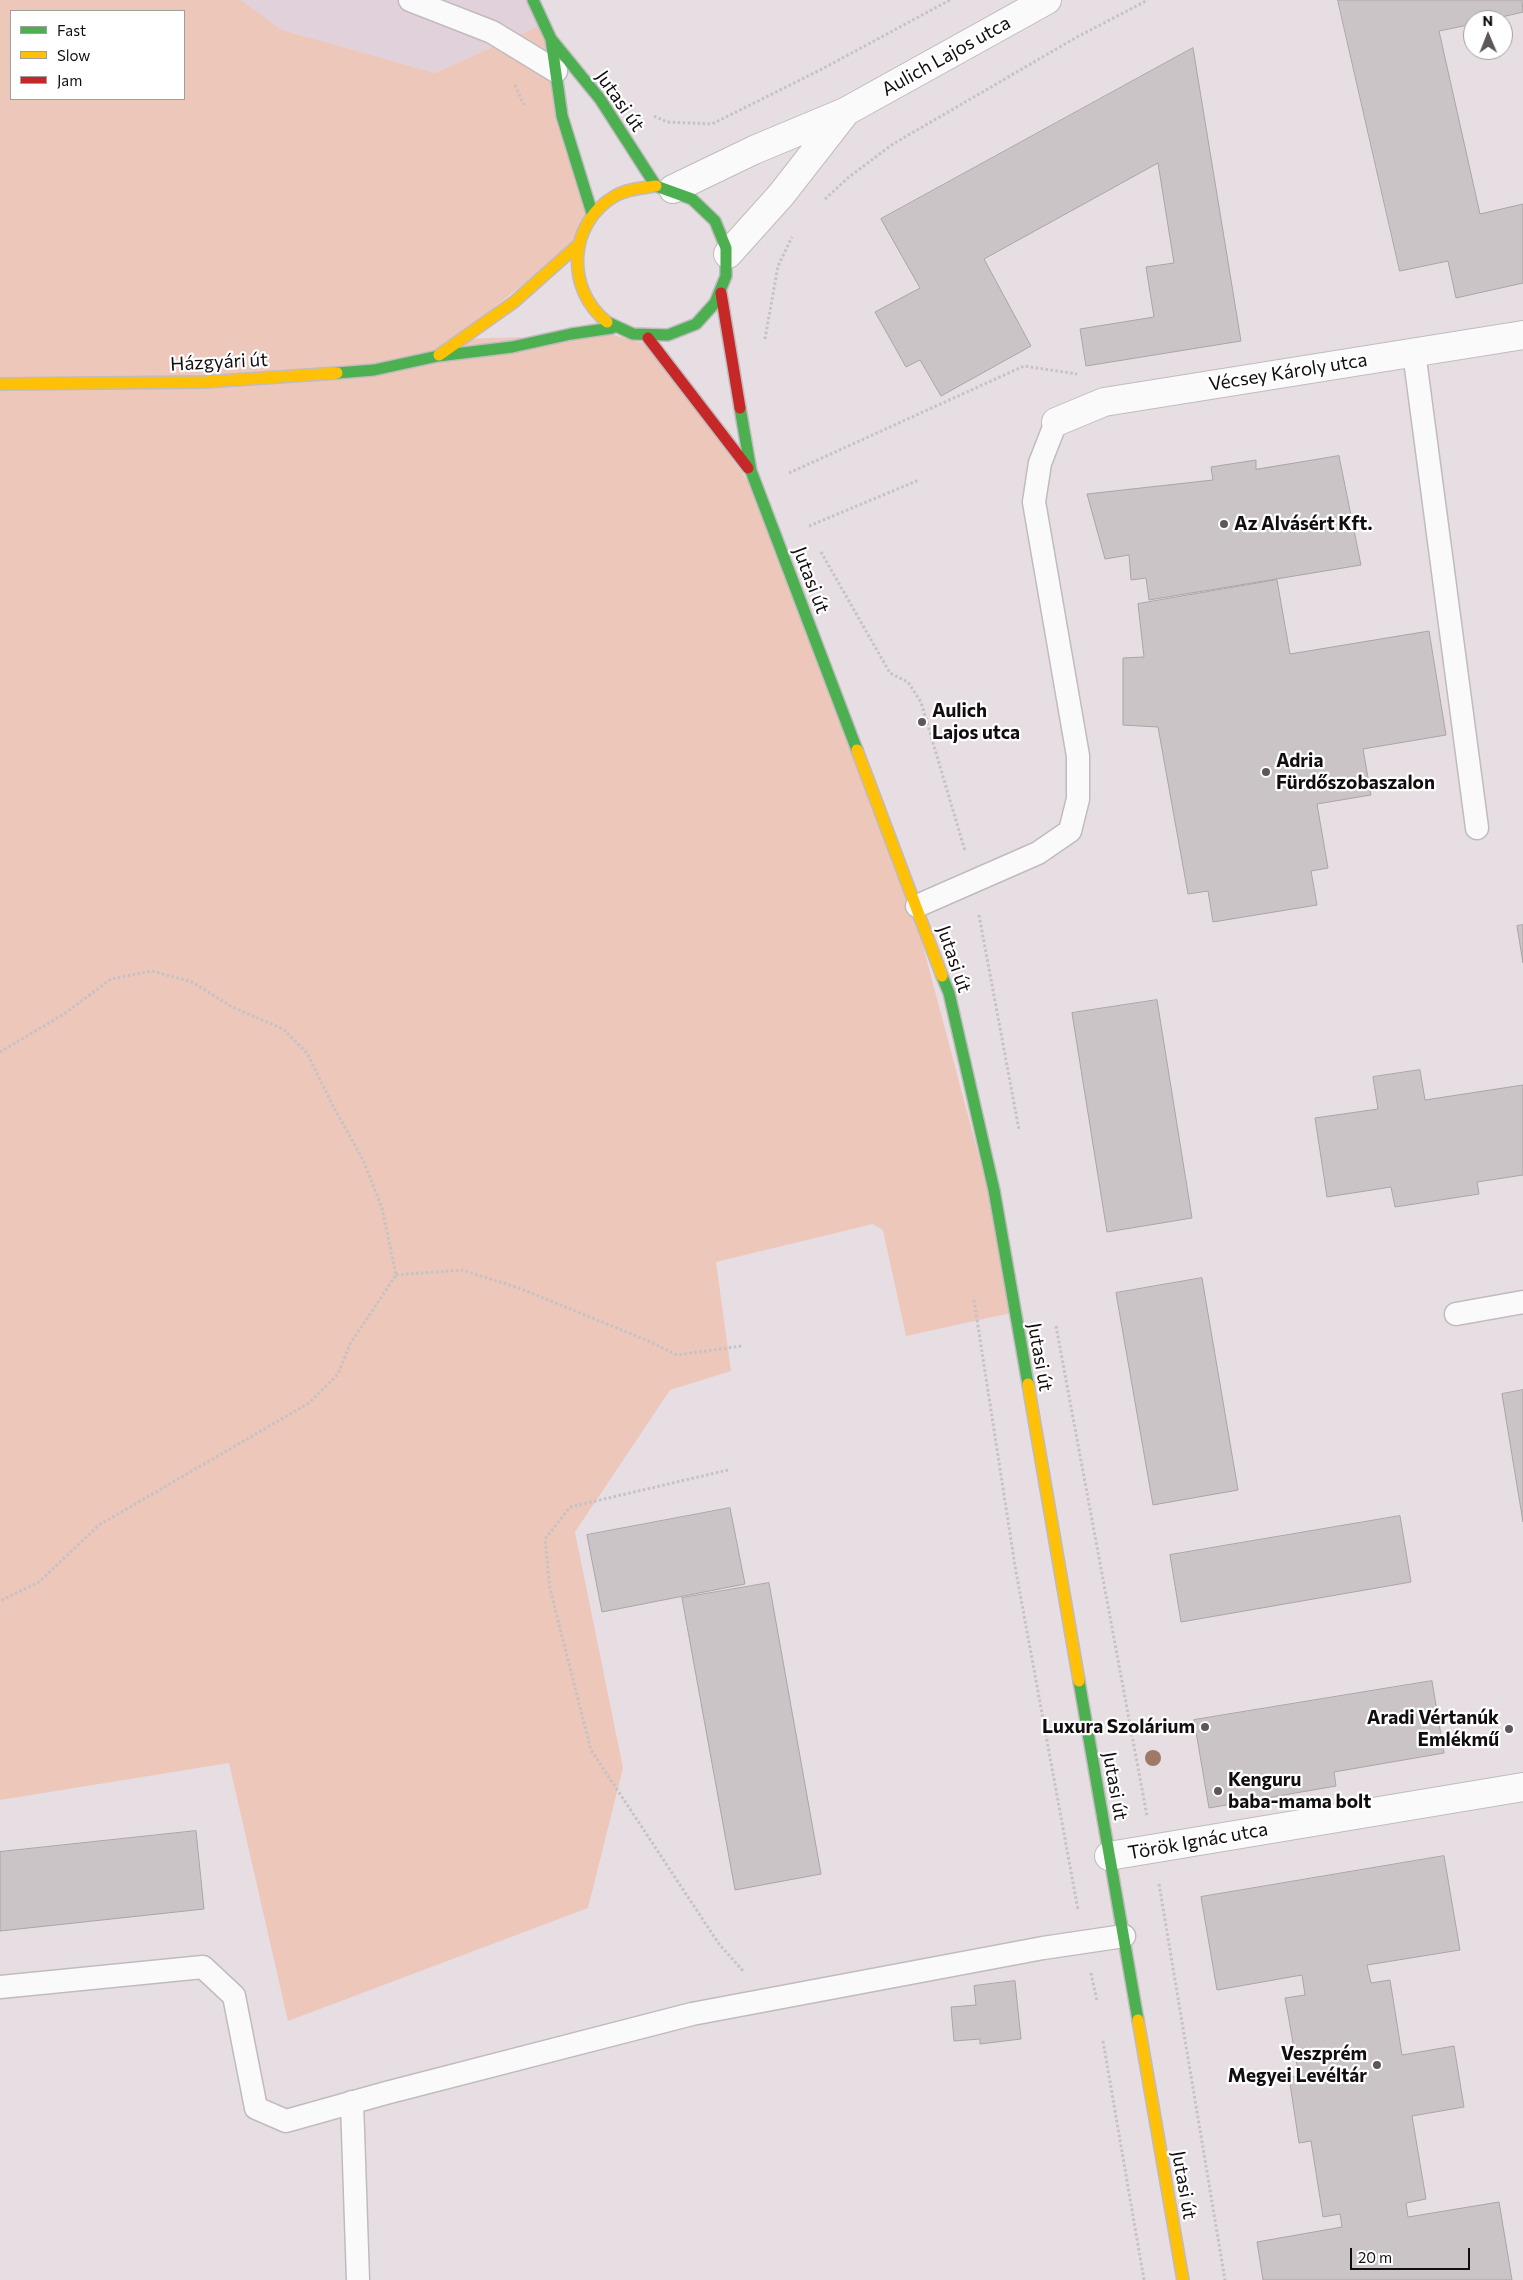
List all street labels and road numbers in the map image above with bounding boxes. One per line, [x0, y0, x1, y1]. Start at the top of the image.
street label: Aulich Lajos utca [878, 11, 1014, 101]
street label: Jutasi út [591, 66, 649, 136]
street label: Házgyári út [170, 348, 268, 376]
street label: Vécsey Károly utca [1207, 348, 1369, 396]
street label: Jutasi út [788, 544, 834, 616]
street label: Jutasi út [932, 922, 976, 996]
street label: Jutasi út [1023, 1321, 1057, 1393]
street label: Jutasi út [1098, 1750, 1132, 1822]
street label: Török Ignác utca [1126, 1817, 1270, 1865]
street label: Jutasi út [1167, 2149, 1201, 2221]

